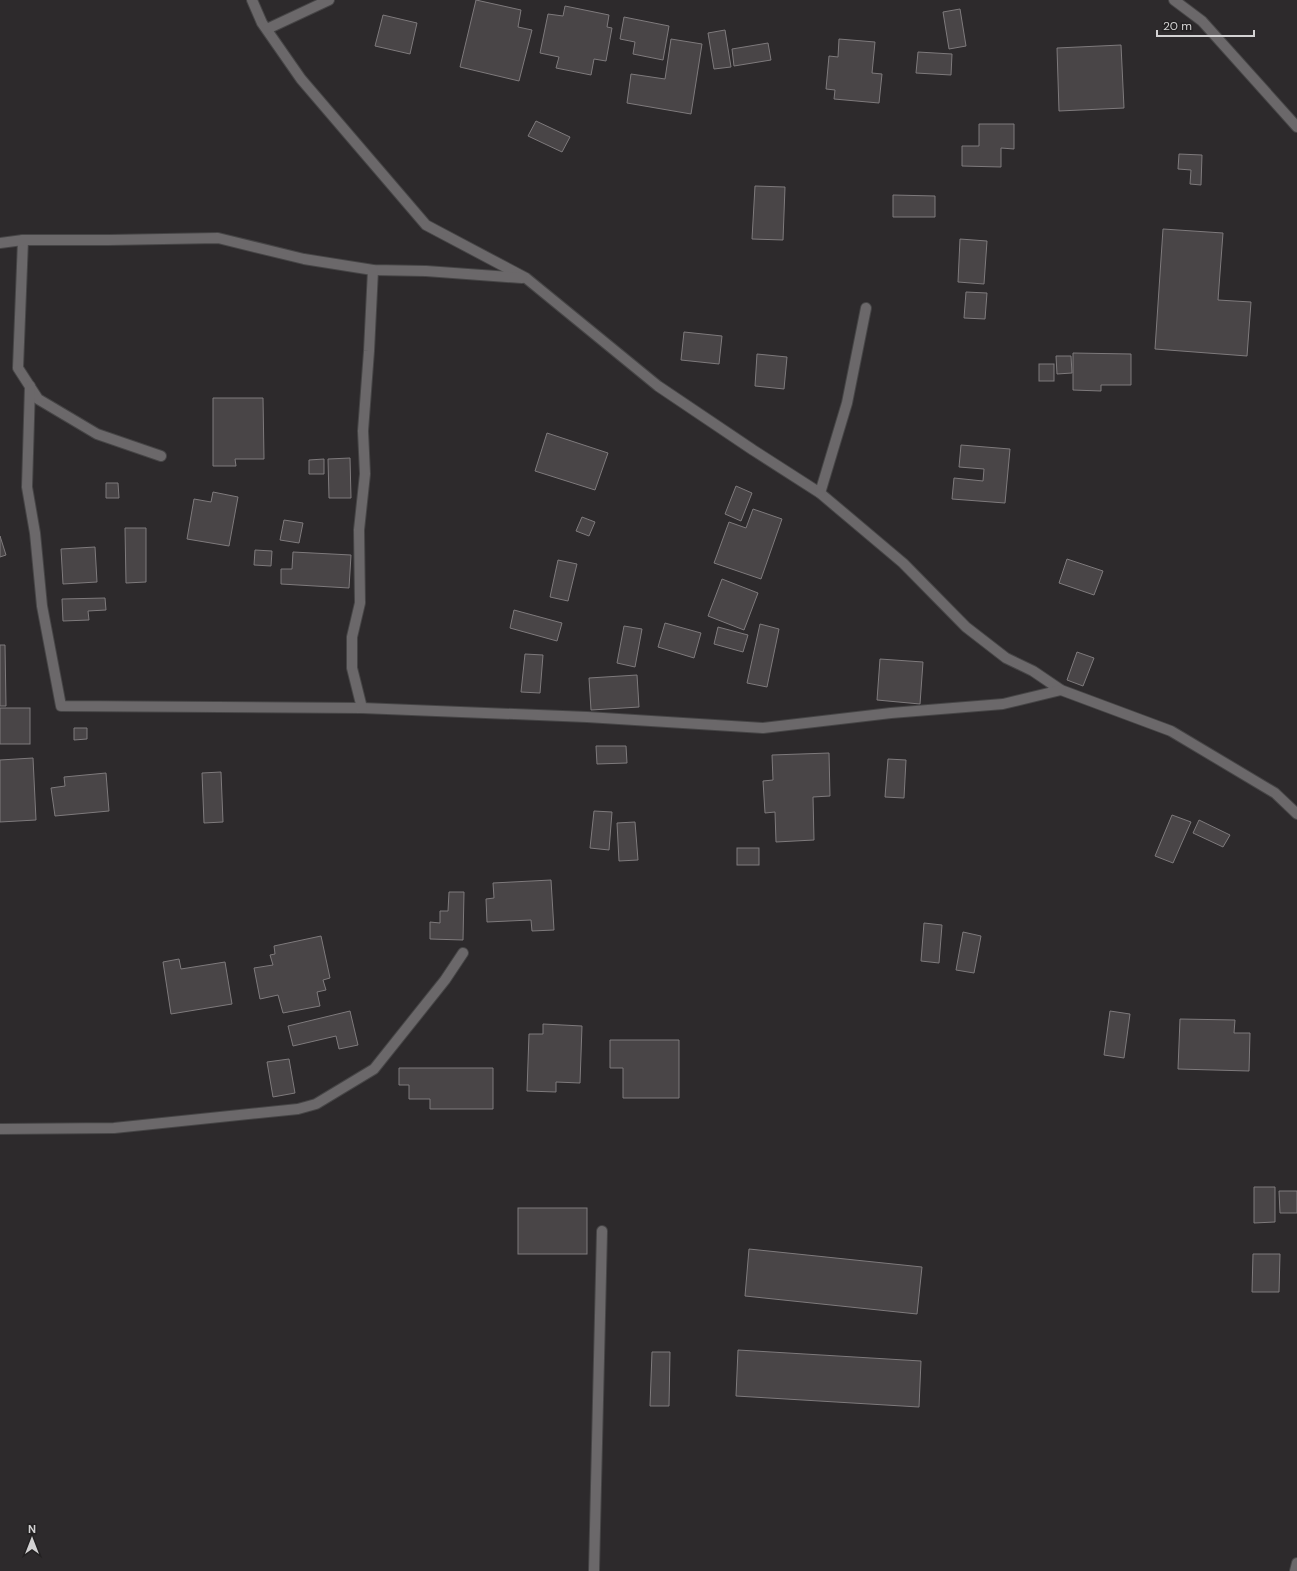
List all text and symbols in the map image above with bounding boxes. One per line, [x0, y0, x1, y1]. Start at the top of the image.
scale bar [1157, 12, 1254, 38]
text: 20 m [1163, 18, 1192, 34]
north arrow [12, 1519, 52, 1559]
text: N [28, 1522, 36, 1536]

